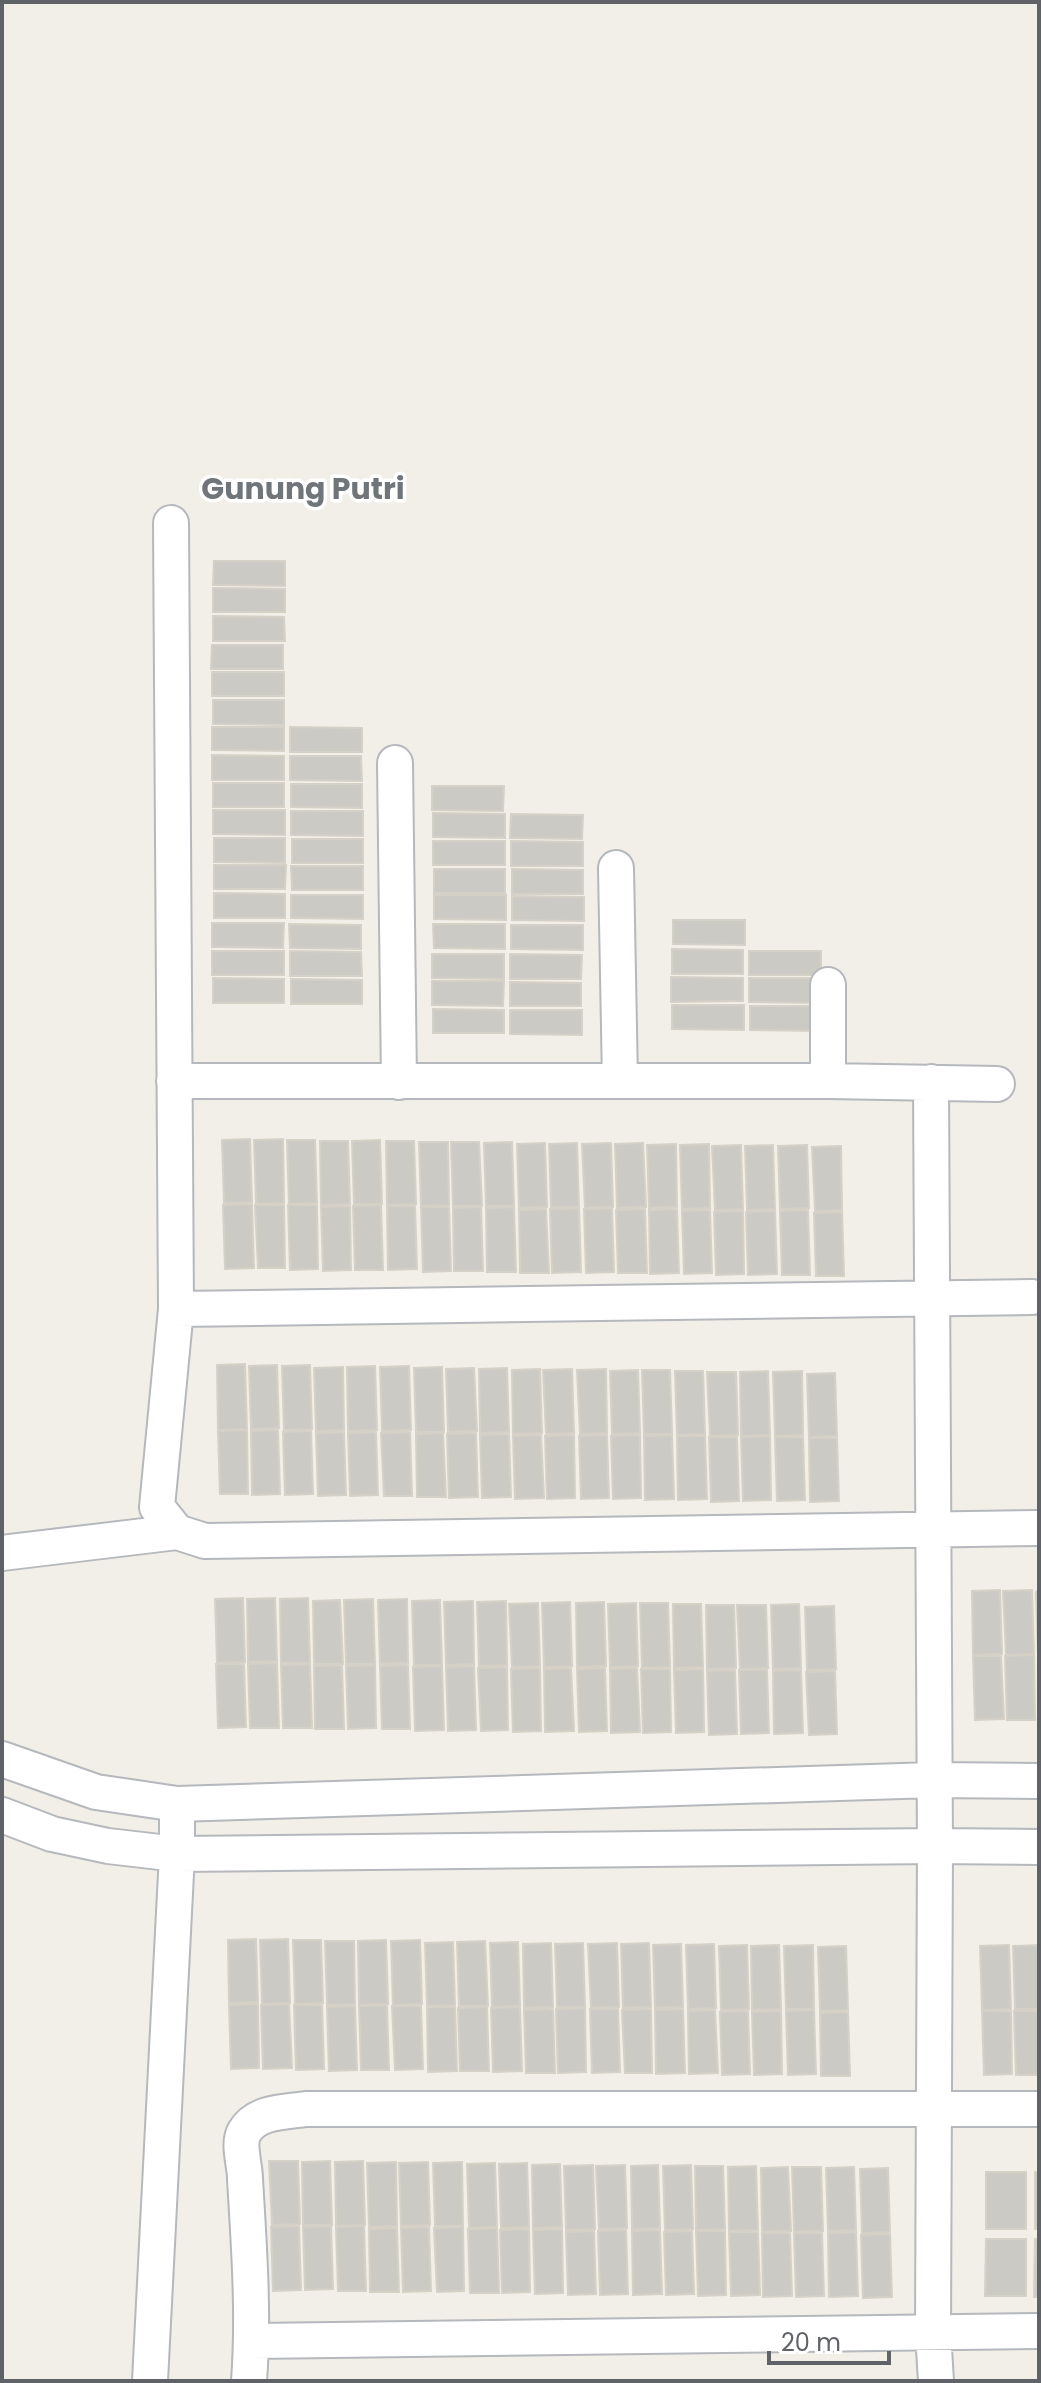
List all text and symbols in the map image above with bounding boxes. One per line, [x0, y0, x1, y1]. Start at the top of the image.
district label: Gunung Putri [201, 467, 405, 510]
scale bar [769, 2315, 889, 2365]
text: 20 m [781, 2326, 841, 2359]

